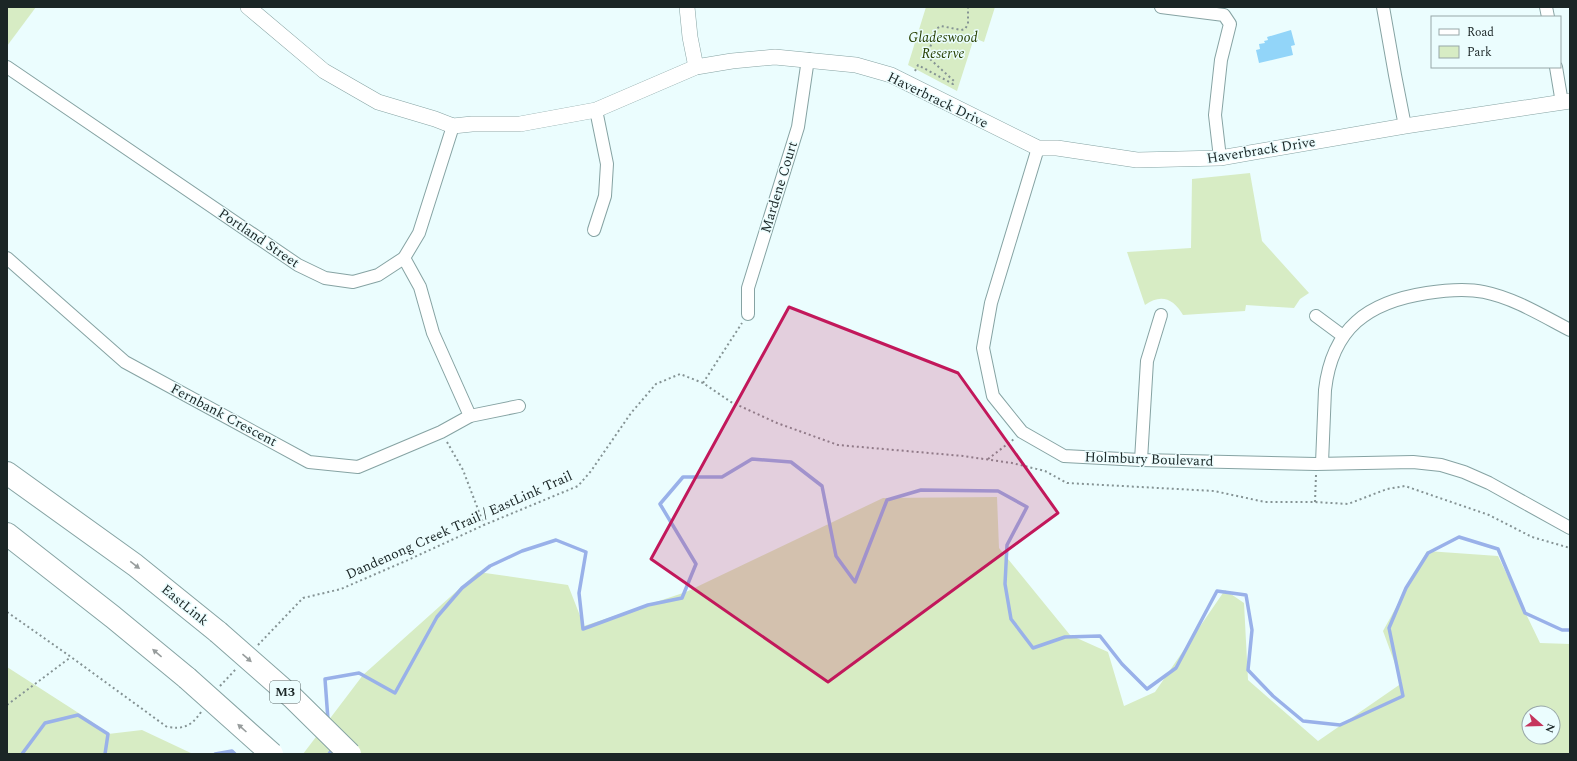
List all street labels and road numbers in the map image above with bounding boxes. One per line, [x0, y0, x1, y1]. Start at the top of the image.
street label: Haverbrack Drive [884, 66, 992, 134]
street label: Haverbrack Drive [1205, 131, 1317, 169]
street label: Mardene Court [755, 138, 803, 235]
street label: Portland Street [214, 203, 304, 273]
street label: Fernbank Crescent [167, 378, 281, 452]
street label: Holmbury Boulevard [1084, 446, 1214, 472]
street label: Dandenong Creek Trail / EastLink Trail [342, 465, 576, 585]
street label: EastLink [157, 579, 214, 631]
road number: M3 [270, 681, 300, 703]

